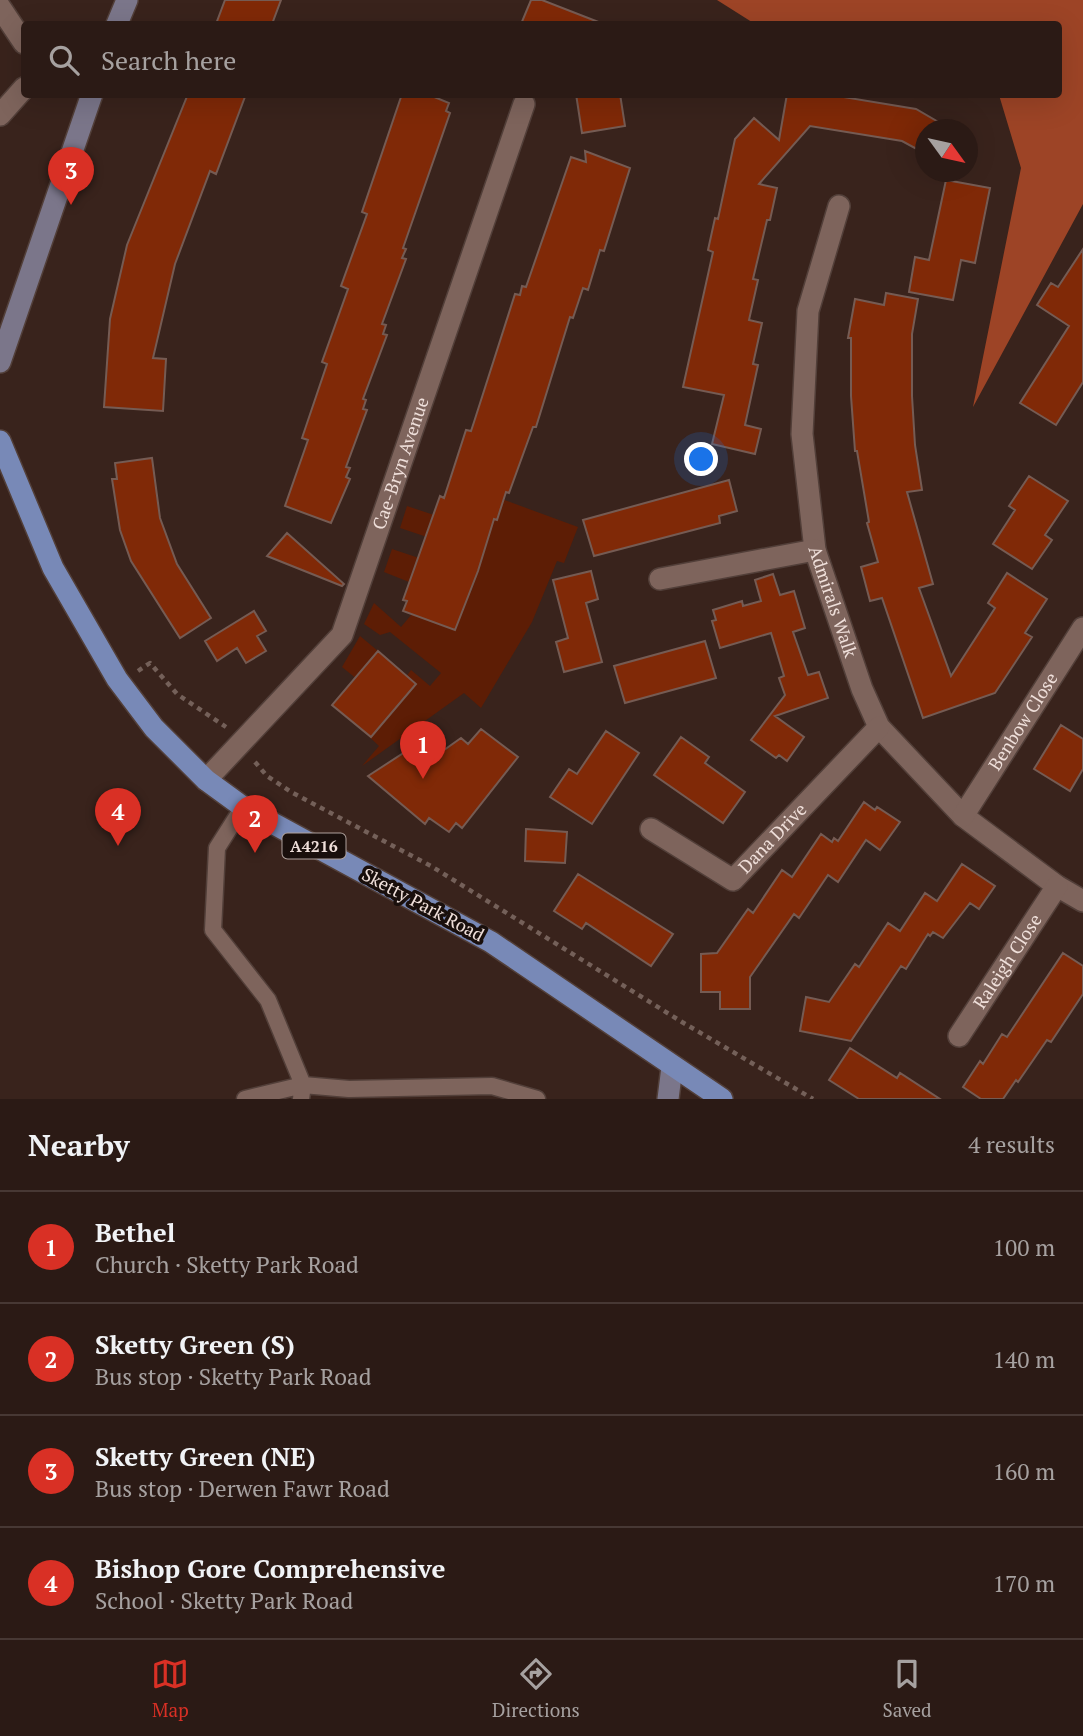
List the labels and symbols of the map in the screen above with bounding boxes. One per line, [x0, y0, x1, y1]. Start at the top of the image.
north arrow [915, 119, 978, 182]
pin: 3 [48, 147, 94, 205]
street label: Cae-Bryn Avenue [366, 394, 434, 533]
your location [684, 442, 718, 476]
street label: Admirals Walk [803, 542, 864, 661]
street label: Benbow Close [982, 668, 1063, 775]
pin: 1 [400, 721, 446, 779]
pin: 4 [95, 788, 141, 846]
pin: 2 [232, 795, 278, 853]
street label: Dana Drive [733, 797, 811, 878]
road number: A4216 [282, 834, 346, 859]
street label: Sketty Park Road [358, 862, 489, 946]
street label: Raleigh Close [967, 909, 1047, 1013]

